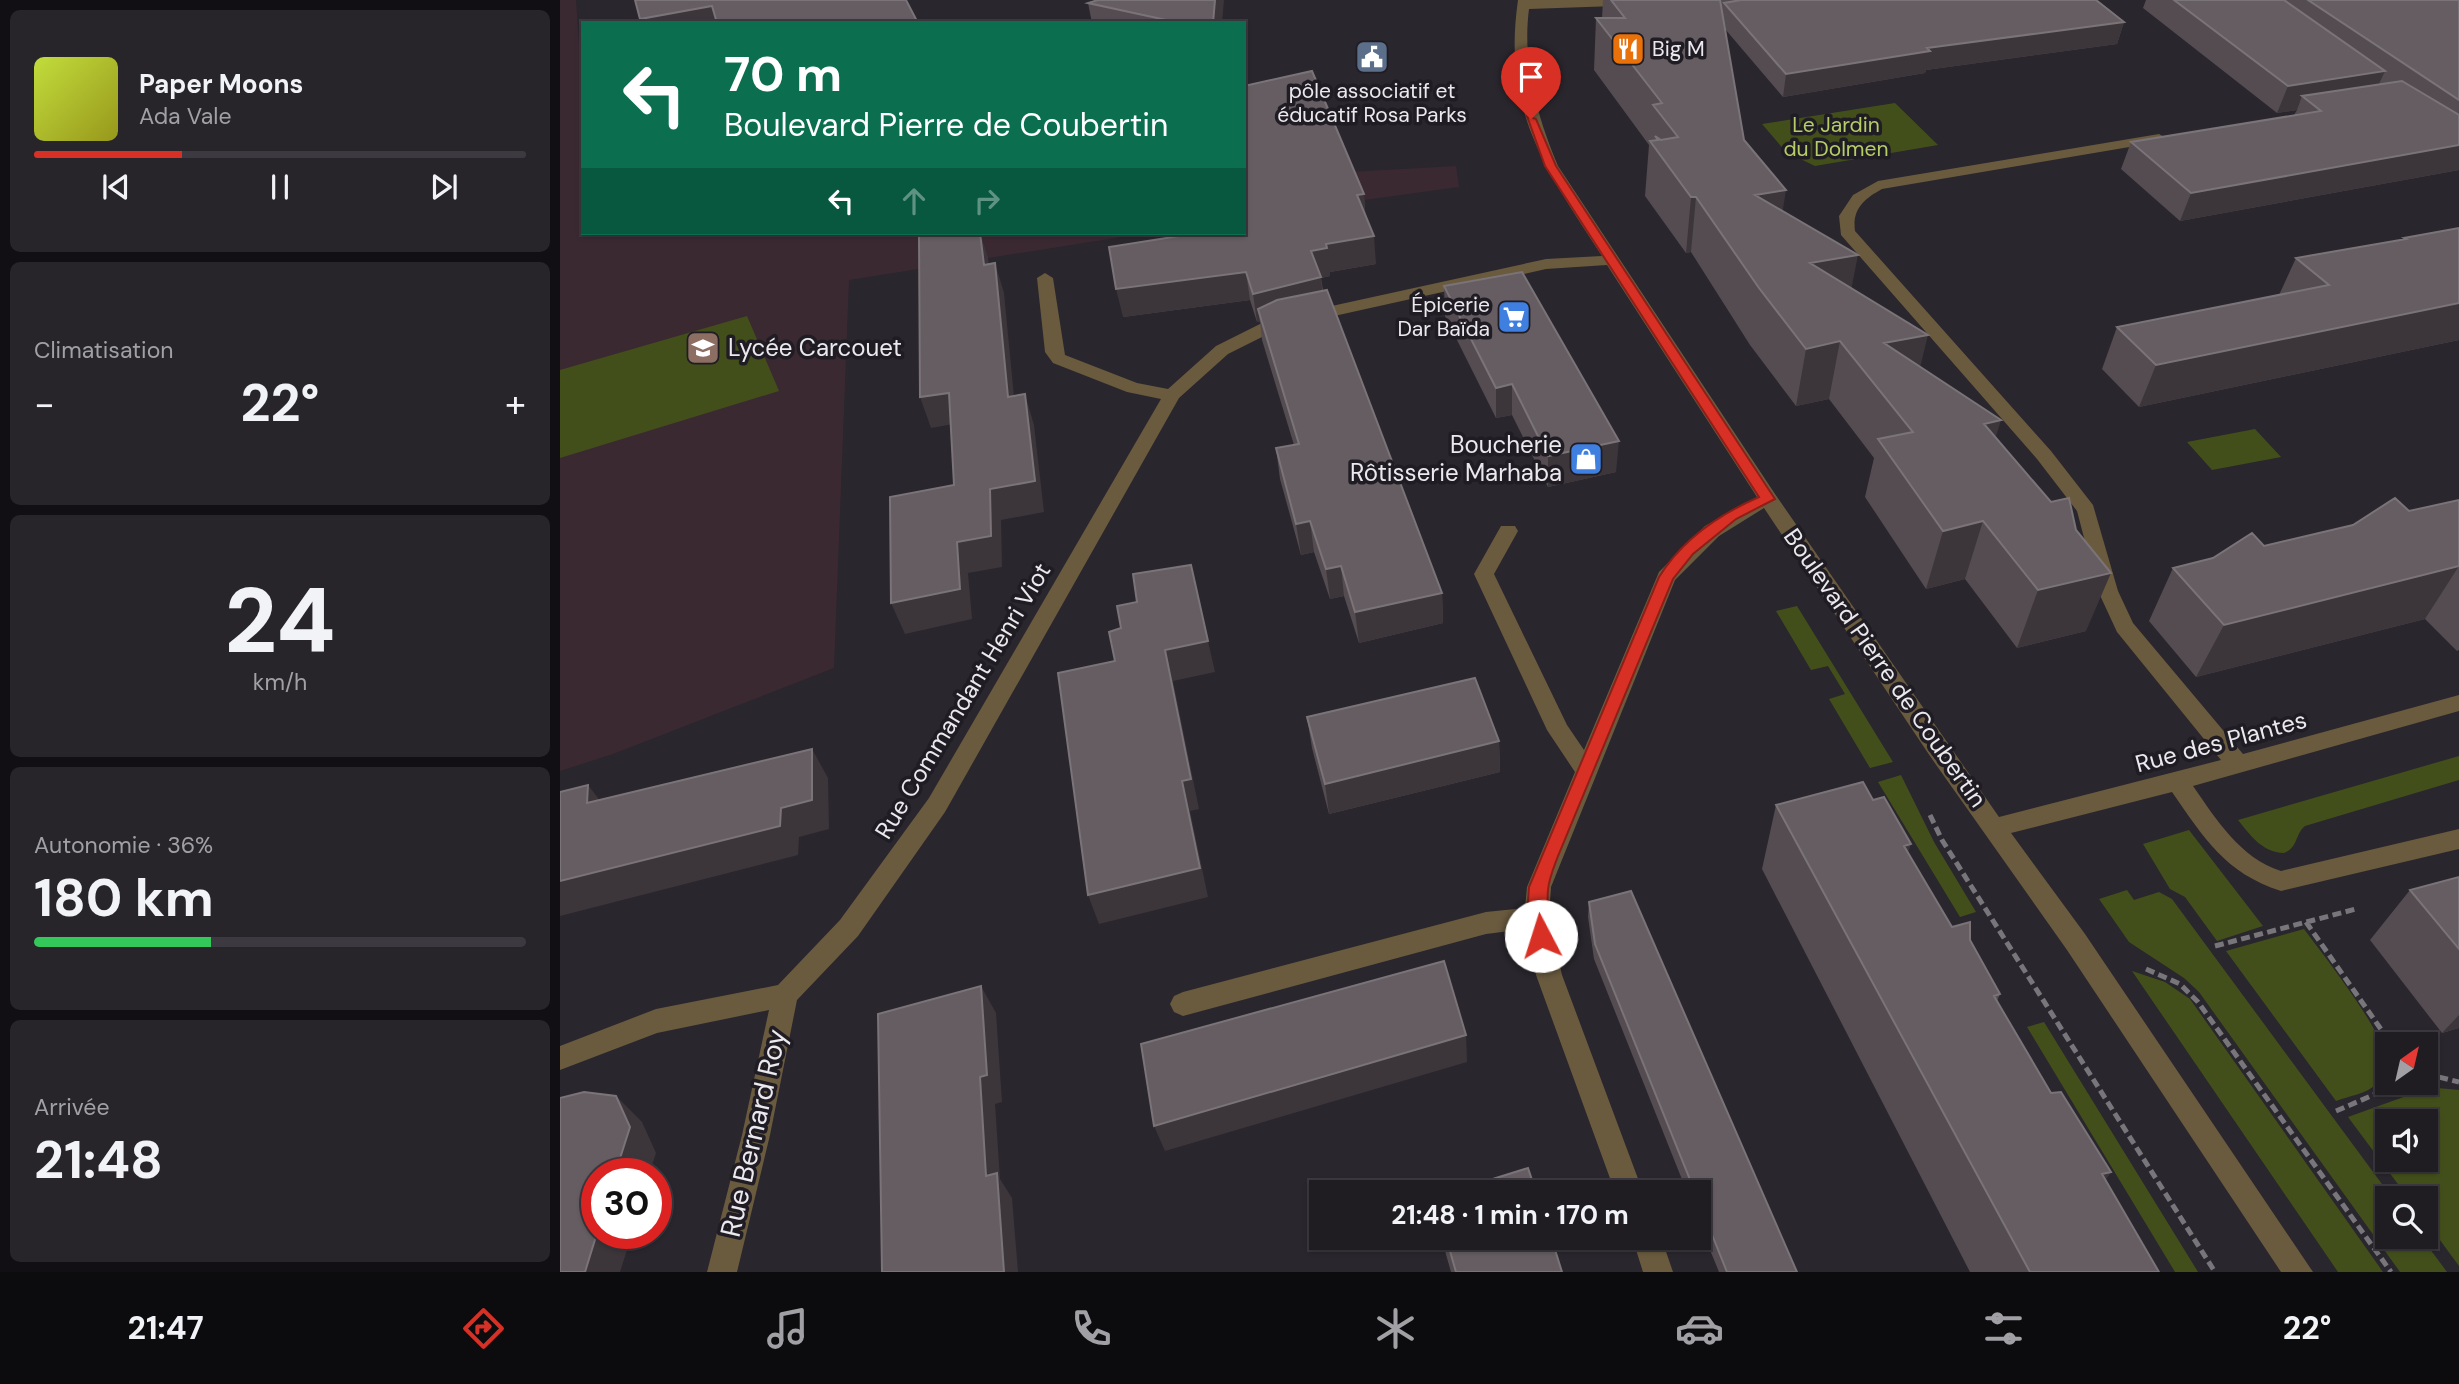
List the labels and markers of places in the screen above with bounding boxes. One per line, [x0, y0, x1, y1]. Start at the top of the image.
restaurant icon: Big M [1609, 30, 1647, 68]
place label: Big M [1652, 35, 1705, 63]
public building icon: pôle associatif et éducatif Rosa Parks [1353, 38, 1391, 76]
pin [1501, 47, 1561, 119]
place label: pôle associatif et éducatif Rosa Parks [1277, 77, 1467, 129]
place label: Épicerie Dar Baïda [1397, 291, 1490, 343]
supermarket icon: Épicerie Dar Baïda [1495, 298, 1533, 336]
school or university icon: Lycée Carcouet [684, 329, 722, 367]
place label: Lycée Carcouet [728, 332, 902, 363]
place label: Boucherie Rôtisserie Marhaba [1350, 429, 1562, 488]
shop icon: Boucherie Rôtisserie Marhaba [1567, 440, 1605, 478]

